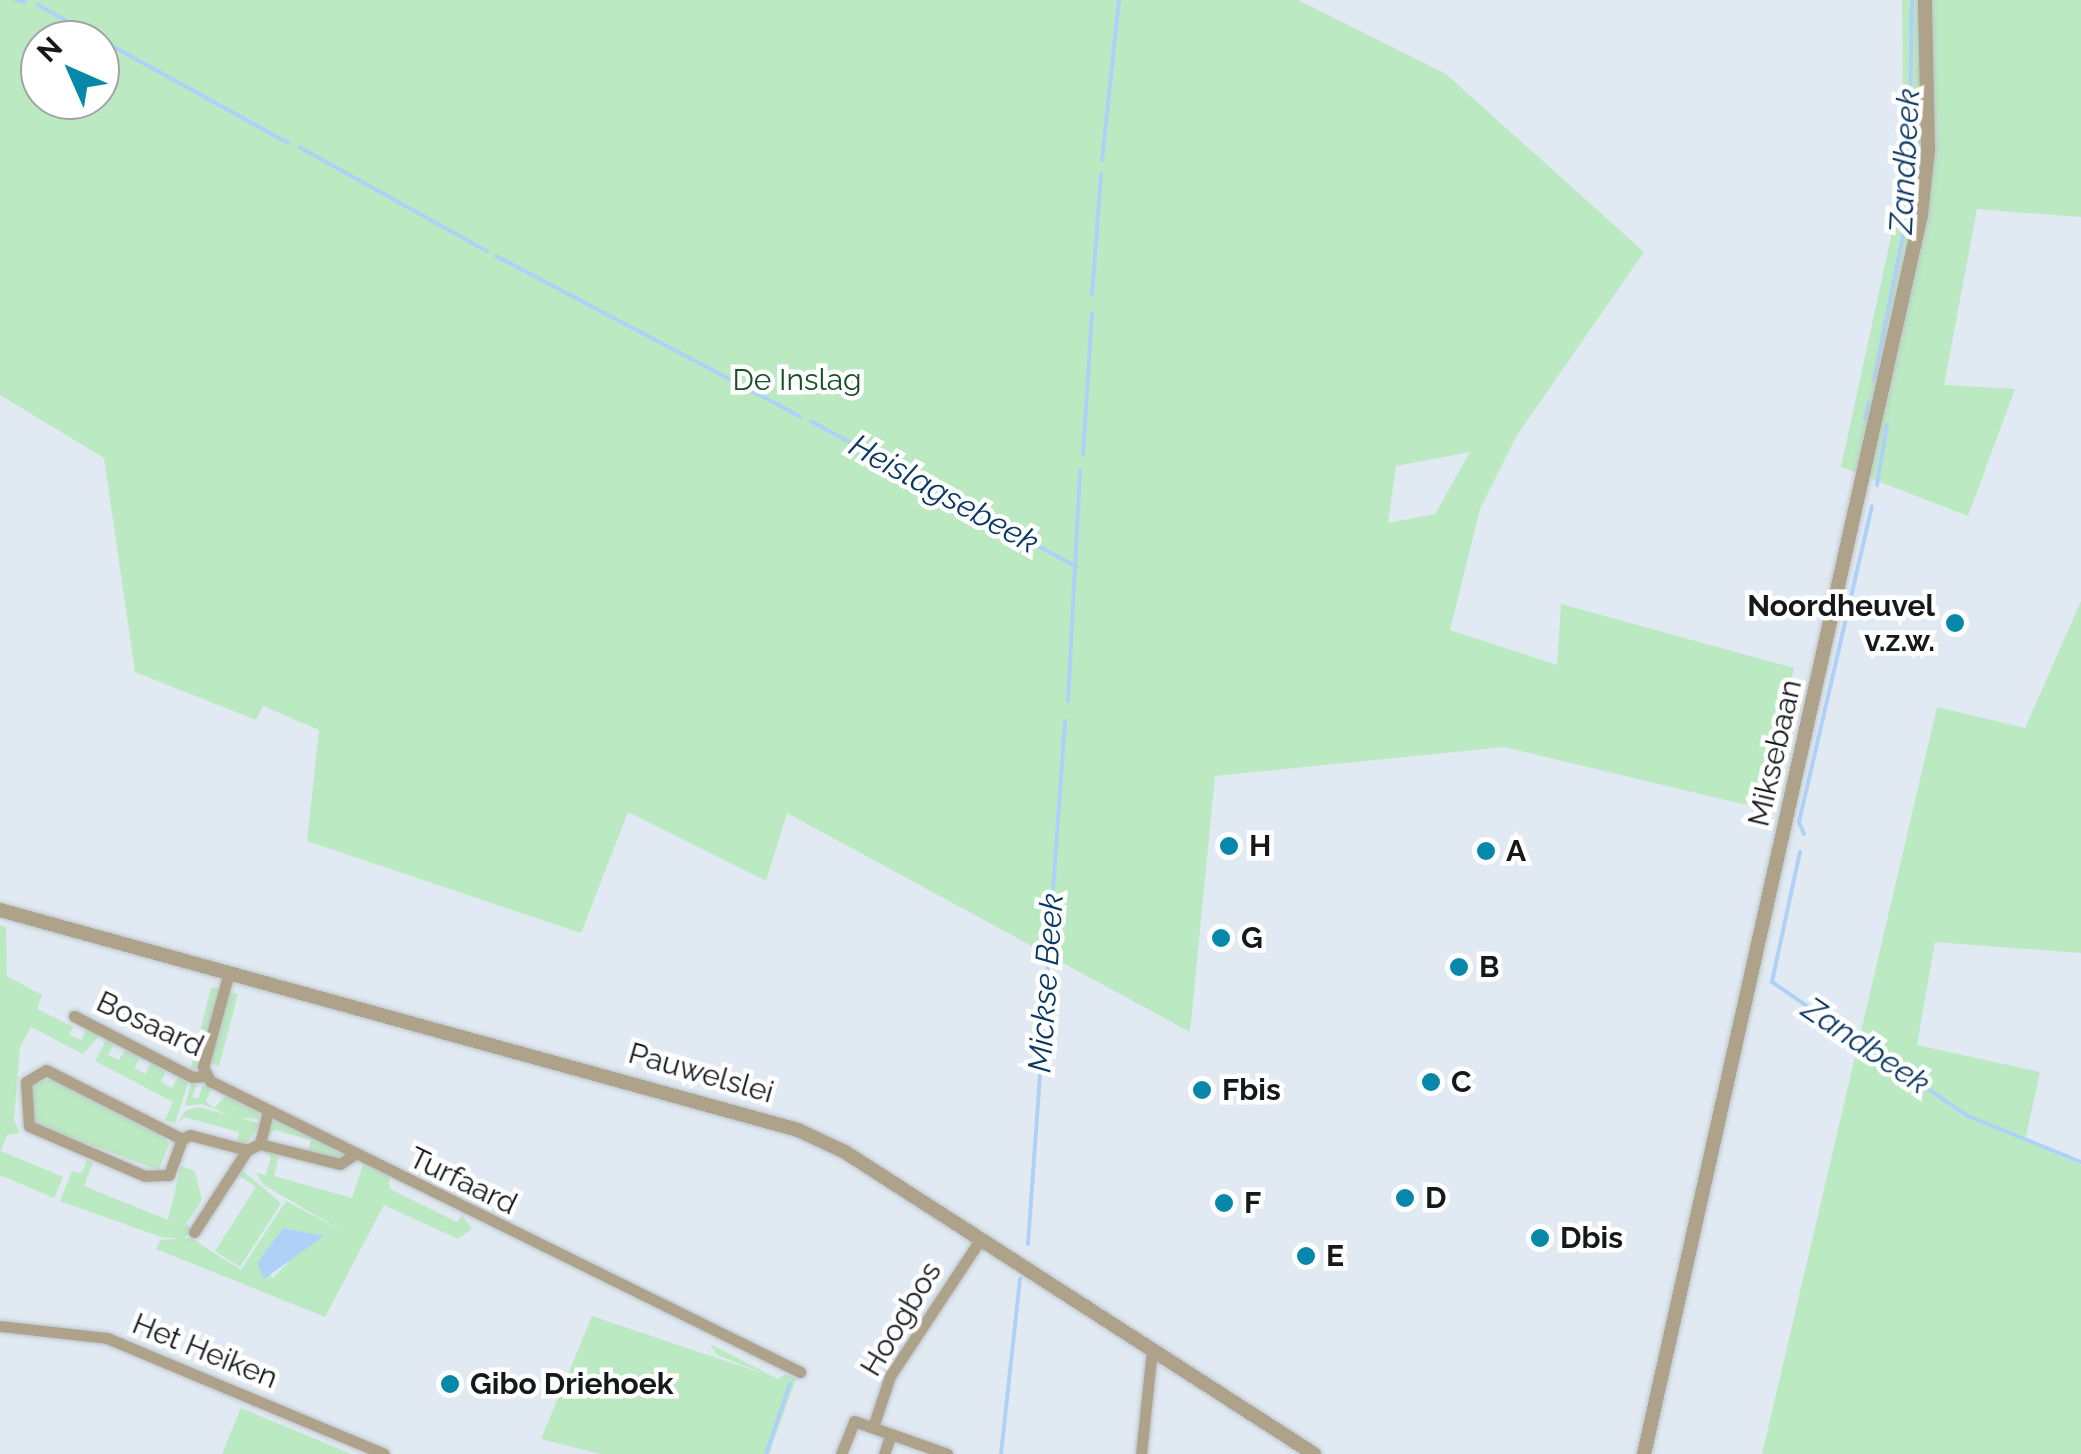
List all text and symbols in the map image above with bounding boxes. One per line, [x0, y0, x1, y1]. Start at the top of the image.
north arrow [20, 20, 120, 120]
text: N [31, 31, 69, 69]
water label: Zandbeek [1882, 88, 1928, 234]
park label: De Inslag [732, 362, 862, 398]
water label: Heislagsebeek [843, 426, 1045, 562]
place label: Noordheuvel v.z.w. [1747, 588, 1935, 658]
marker: Noordheuvel v.z.w. [1944, 612, 1966, 634]
street label: Miksebaan [1741, 676, 1809, 830]
place label: H [1249, 828, 1271, 864]
place label: A [1506, 833, 1526, 869]
marker: H [1218, 835, 1240, 857]
marker: A [1475, 840, 1497, 862]
water label: Mickse Beek [1021, 892, 1071, 1074]
place label: G [1241, 920, 1263, 956]
marker: G [1210, 927, 1232, 949]
place label: B [1479, 949, 1499, 985]
marker: B [1448, 956, 1470, 978]
street label: Bosaard [91, 984, 209, 1064]
water label: Zandbeek [1795, 989, 1937, 1103]
street label: Pauwelslei [624, 1035, 778, 1111]
place label: C [1451, 1064, 1472, 1100]
marker: C [1420, 1071, 1442, 1093]
place label: Fbis [1222, 1072, 1281, 1108]
marker: Fbis [1191, 1079, 1213, 1101]
street label: Turfaard [403, 1140, 523, 1222]
place label: D [1425, 1180, 1446, 1216]
place label: F [1244, 1185, 1261, 1221]
marker: D [1394, 1187, 1416, 1209]
marker: F [1213, 1192, 1235, 1214]
place label: Dbis [1560, 1220, 1623, 1256]
marker: Dbis [1529, 1227, 1551, 1249]
place label: E [1326, 1238, 1344, 1274]
marker: E [1295, 1245, 1317, 1267]
street label: Hoogbos [853, 1255, 949, 1383]
street label: Het Heiken [127, 1306, 283, 1396]
place label: Gibo Driehoek [470, 1366, 673, 1402]
marker: Gibo Driehoek [439, 1373, 461, 1395]

